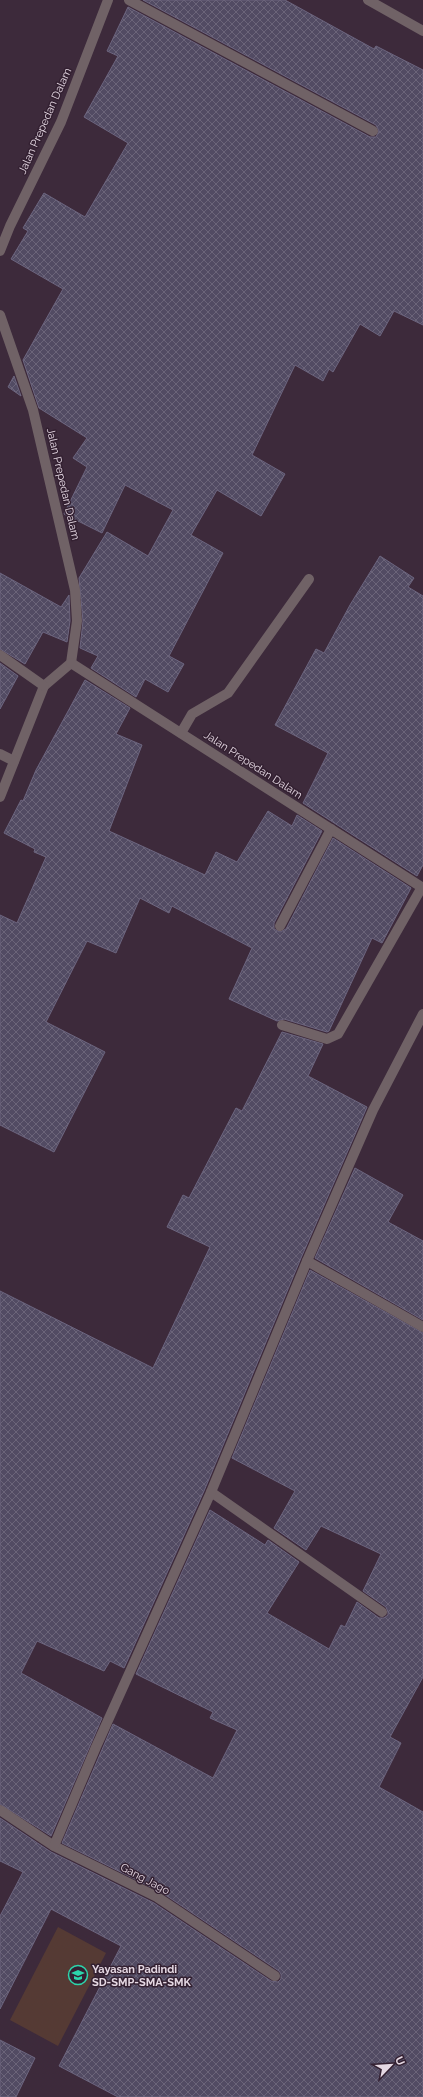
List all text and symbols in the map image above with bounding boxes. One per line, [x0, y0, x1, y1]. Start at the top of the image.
street label: Jalan Prepedan Dalam [16, 66, 74, 176]
street label: Jalan Prepedan Dalam [44, 427, 82, 541]
street label: Jalan Prepedan Dalam [201, 728, 305, 802]
street label: Gang Jago [118, 1861, 172, 1898]
place label: Yayasan Padindi SD-SMP-SMA-SMK [92, 1963, 191, 1989]
school or university icon: Yayasan Padindi SD-SMP-SMA-SMK [67, 1964, 89, 1986]
north arrow [371, 2045, 411, 2085]
text: U [392, 2054, 407, 2067]

